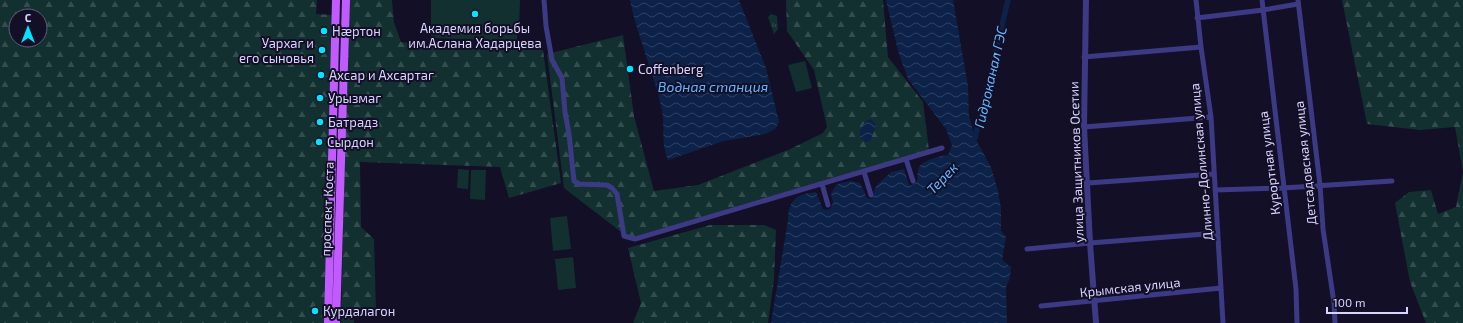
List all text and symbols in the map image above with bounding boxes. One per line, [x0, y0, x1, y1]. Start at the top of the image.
north arrow [8, 8, 48, 48]
marker: Академия борьбы им.Аслана Хадарцева [470, 9, 480, 19]
text: С [25, 11, 32, 24]
place label: Академия борьбы им.Аслана Хадарцева [408, 20, 542, 51]
place label: Нæртон [332, 23, 381, 39]
water label: Гидроканал ГЭС [970, 25, 1010, 129]
marker: Нæртон [319, 26, 329, 36]
place label: Уархаг и его сыновья [239, 35, 314, 66]
marker: Уархаг и его сыновья [317, 45, 327, 55]
place label: Coffenberg [638, 61, 703, 77]
marker: Coffenberg [625, 64, 635, 74]
place label: Ахсар и Ахсартаг [329, 67, 434, 83]
marker: Ахсар и Ахсартаг [316, 70, 326, 80]
water label: Водная станция [658, 78, 768, 95]
street label: улица Защитников Осетии [1065, 81, 1087, 243]
street label: Длинно-Долинская улица [1186, 83, 1216, 241]
place label: Урызмаг [328, 90, 381, 106]
marker: Урызмаг [315, 93, 325, 103]
street label: Детсадовская улица [1291, 100, 1319, 226]
street label: Курортная улица [1255, 110, 1283, 216]
place label: Батрадз [328, 114, 378, 130]
marker: Батрадз [315, 117, 325, 127]
place label: Сырдон [327, 134, 374, 150]
marker: Сырдон [314, 137, 324, 147]
water label: Терек [923, 158, 961, 197]
street label: проспект Коста [317, 161, 337, 257]
street label: Крымская улица [1079, 274, 1181, 300]
scale bar [1327, 289, 1407, 315]
text: 100 m [1333, 295, 1365, 309]
place label: Курдалагон [323, 303, 395, 319]
marker: Курдалагон [310, 306, 320, 316]

